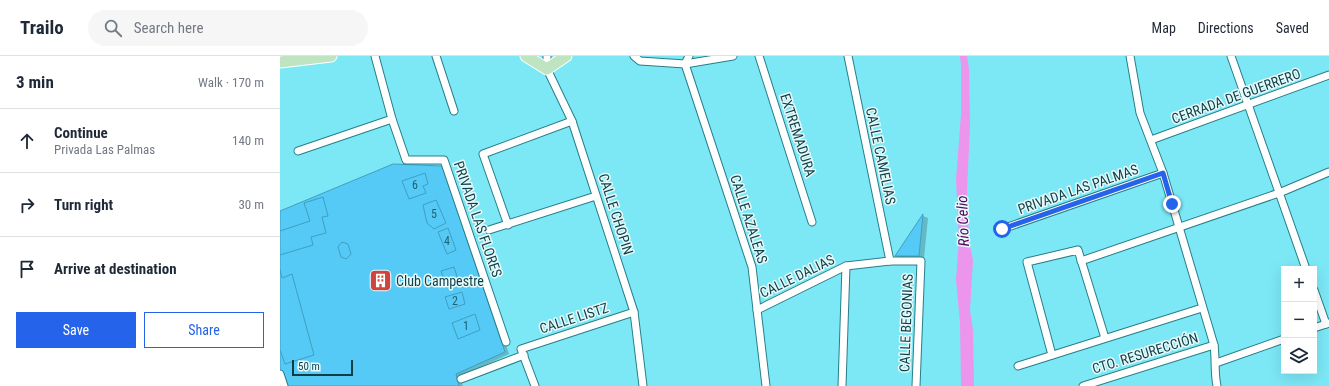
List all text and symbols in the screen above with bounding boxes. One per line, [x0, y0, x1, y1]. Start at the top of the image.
search box [88, 10, 368, 46]
text: Trailo [20, 16, 64, 39]
icon: search [102, 17, 124, 39]
text: Search here [134, 19, 203, 37]
text: Map [1152, 20, 1176, 36]
text: Directions [1198, 20, 1254, 36]
text: Saved [1276, 20, 1309, 36]
street label: CERRADA DE GUERRERO [1169, 65, 1303, 127]
text: 3 min [16, 72, 54, 92]
text: Walk · 170 m [198, 75, 264, 90]
street label: EXTREMADURA [777, 91, 819, 179]
street label: CALLE CAMELIAS [863, 106, 899, 206]
text: Continue [54, 124, 108, 142]
icon: ahead [16, 130, 38, 152]
text: 140 m [232, 133, 264, 148]
text: Privada Las Palmas [54, 142, 155, 157]
street label: PRIVADA LAS FLORES [451, 159, 505, 279]
street label: PRIVADA LAS PALMAS [1016, 161, 1140, 217]
street label: CALLE CHOPIN [595, 171, 637, 257]
street label: CALLE AZALEAS [727, 173, 771, 265]
house number: 6 [412, 178, 418, 192]
icon: right [16, 194, 38, 216]
water label: Río Celio [953, 195, 973, 247]
route end [1163, 195, 1181, 213]
text: Turn right [54, 196, 113, 214]
text: 30 m [238, 197, 264, 212]
house number: 5 [431, 207, 437, 221]
route start [993, 220, 1011, 238]
house number: 4 [444, 234, 450, 248]
street label: CALLE DALIAS [757, 251, 837, 301]
icon: arrive [16, 258, 38, 280]
text: Arrive at destination [54, 260, 177, 278]
map controls [1281, 266, 1317, 374]
button: + [1281, 266, 1317, 302]
building icon: Club Campestre [368, 268, 394, 294]
place label: Club Campestre [396, 273, 484, 289]
street label: CALLE BEGONIAS [896, 274, 916, 372]
house number: 2 [452, 294, 458, 308]
street label: CALLE LISTZ [538, 299, 610, 337]
button: − [1281, 302, 1317, 338]
button: Save [16, 312, 136, 348]
button: Share [144, 312, 264, 348]
house number: 1 [463, 319, 469, 333]
street label: CTO. RESURECCIÓN [1090, 328, 1200, 377]
button: layers [1281, 338, 1317, 374]
scale bar [292, 358, 353, 377]
text: 50 m [298, 360, 320, 373]

